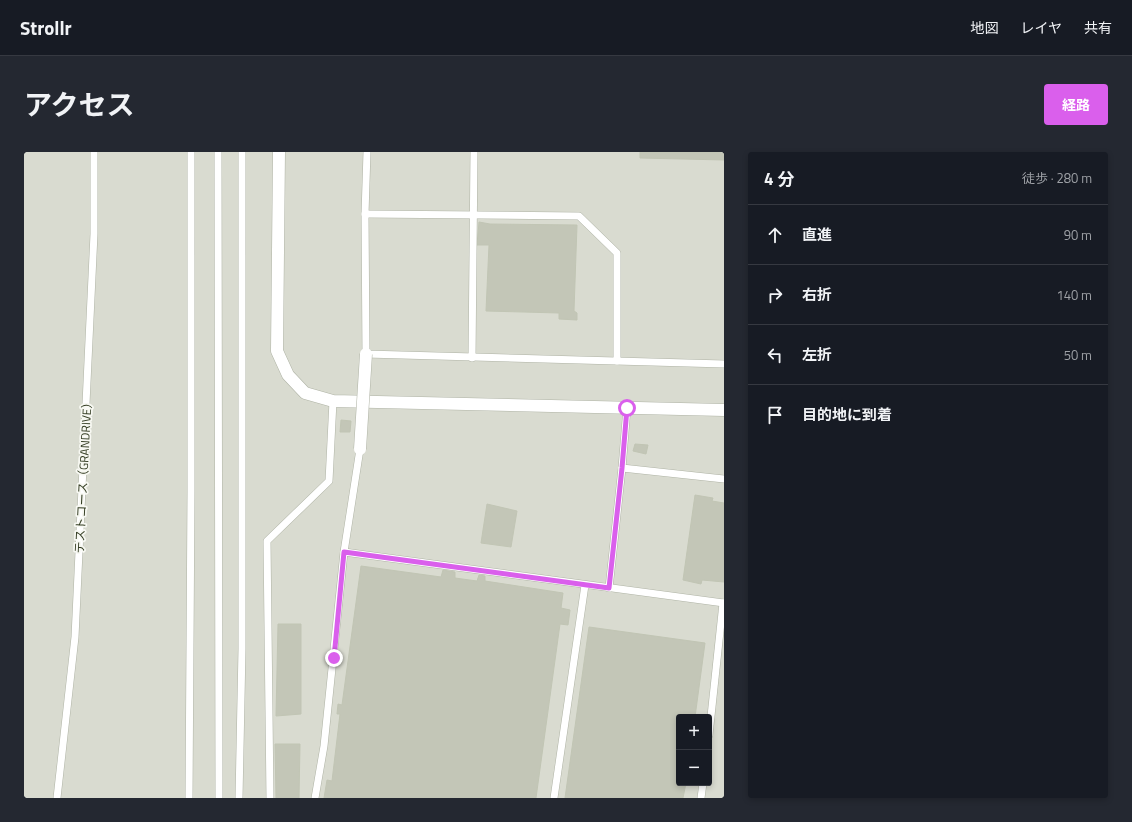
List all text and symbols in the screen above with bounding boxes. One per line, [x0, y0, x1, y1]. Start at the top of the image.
text: Strollr [20, 13, 72, 42]
text: 地図 [970, 17, 998, 38]
text: レイヤ [1020, 17, 1062, 38]
text: 共有 [1084, 17, 1112, 38]
text: アクセス [24, 83, 135, 126]
button: 経路 [1044, 84, 1108, 125]
text: 4 分 [764, 166, 794, 192]
text: 徒歩 · 280 m [1022, 168, 1092, 188]
text: 直進 [802, 223, 832, 246]
icon: ahead [764, 224, 786, 246]
text: 90 m [1064, 225, 1092, 245]
text: 右折 [802, 283, 832, 306]
icon: right [764, 284, 786, 306]
text: 140 m [1056, 285, 1092, 305]
text: 左折 [802, 343, 832, 366]
icon: left [764, 344, 786, 366]
text: 50 m [1064, 345, 1092, 365]
street label: テストコース（GRANDRIVE） [69, 396, 97, 554]
route start [618, 399, 636, 417]
text: 目的地に到着 [802, 403, 892, 426]
icon: arrive [764, 404, 786, 426]
route end [325, 649, 343, 667]
map controls [676, 714, 712, 786]
button: + [676, 714, 712, 750]
button: − [676, 750, 712, 786]

